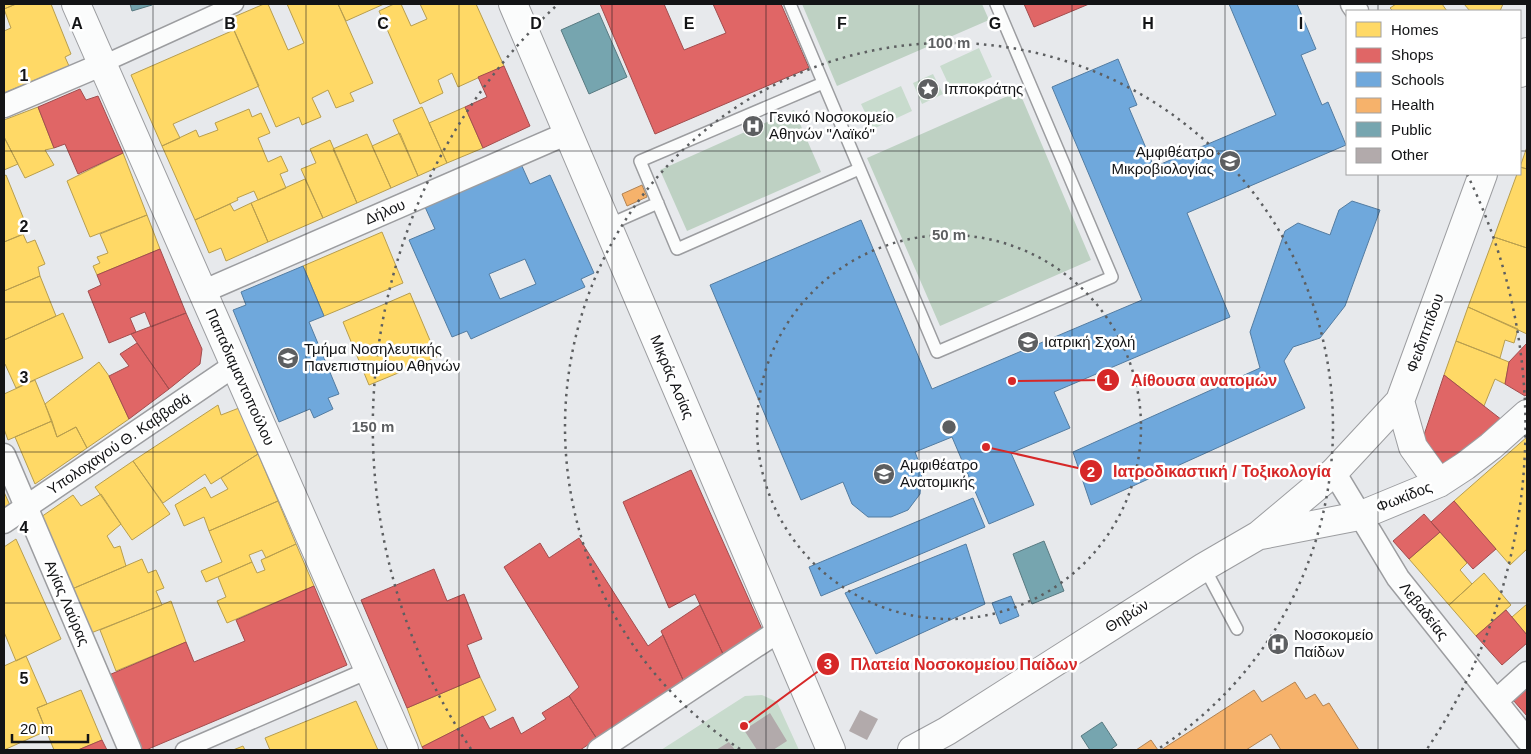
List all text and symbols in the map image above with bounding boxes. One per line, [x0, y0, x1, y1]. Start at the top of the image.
legend [1346, 10, 1521, 175]
text: A [71, 15, 83, 32]
text: B [224, 15, 236, 32]
text: C [377, 15, 389, 32]
text: D [530, 15, 542, 32]
text: E [684, 15, 695, 32]
text: F [837, 15, 847, 32]
text: G [989, 15, 1001, 32]
text: H [1142, 15, 1154, 32]
text: I [1299, 15, 1303, 32]
text: Homes [1391, 21, 1439, 38]
text: 100 m [928, 34, 970, 51]
text: Shops [1391, 46, 1434, 63]
text: 1 [20, 67, 29, 84]
text: Schools [1391, 71, 1444, 88]
place icon: Ιπποκράτης [916, 77, 940, 101]
place label: Ιπποκράτης [944, 80, 1023, 97]
text: Health [1391, 96, 1434, 113]
place label: Γενικό Νοσοκομείο Αθηνών "Λαϊκό" [769, 108, 894, 142]
hospital icon: Γενικό Νοσοκομείο Αθηνών "Λαϊκό" [741, 114, 765, 138]
text: Public [1391, 121, 1432, 138]
place label: Αμφιθέατρο Μικροβιολογίας [1111, 143, 1214, 177]
text: Other [1391, 146, 1429, 163]
school or university icon: Αμφιθέατρο Μικροβιολογίας [1218, 149, 1242, 173]
street label: Δήλου [362, 195, 408, 228]
text: 2 [20, 218, 29, 235]
text: 50 m [932, 226, 966, 243]
street label: Φειδιππίδου [1402, 291, 1447, 375]
street label: Παπαδιαμαντοπούλου [203, 306, 278, 448]
school or university icon: Ιατρική Σχολή [1016, 330, 1040, 354]
street label: Μικράς Ασίας [647, 332, 698, 421]
place label: Ιατρική Σχολή [1044, 333, 1135, 350]
place label: Τμήμα Νοσηλευτικής Πανεπιστημίου Αθηνών [304, 340, 460, 374]
school or university icon: Τμήμα Νοσηλευτικής Πανεπιστημίου Αθηνών [276, 346, 300, 370]
callout: Αίθουσα ανατομών [1096, 364, 1287, 395]
text: 3 [20, 369, 29, 386]
text: 1 [1104, 371, 1112, 388]
text: Αίθουσα ανατομών [1131, 372, 1277, 389]
street label: Υπολοχαγού Θ. Καββαθά [44, 389, 194, 498]
text: 150 m [352, 418, 394, 435]
centre of rings [940, 418, 958, 436]
place label: Αμφιθέατρο Ανατομικής [900, 456, 978, 490]
callout: Ιατροδικαστική / Τοξικολογία [1079, 456, 1341, 487]
school or university icon: Αμφιθέατρο Ανατομικής [872, 462, 896, 486]
text: 2 [1087, 463, 1095, 480]
text: Ιατροδικαστική / Τοξικολογία [1113, 463, 1331, 481]
street label: Φωκίδος [1374, 478, 1434, 515]
text: 4 [20, 519, 29, 536]
street label: Αγίας Λαύρας [42, 558, 93, 648]
street label: Λεβαδείας [1397, 579, 1452, 643]
street label: Θηβών [1102, 596, 1152, 635]
place label: Νοσοκομείο Παίδων [1294, 626, 1373, 660]
hospital icon: Νοσοκομείο Παίδων [1266, 632, 1290, 656]
callout: Πλατεία Νοσοκομείου Παίδων [815, 649, 1087, 680]
text: 3 [824, 655, 832, 672]
text: Πλατεία Νοσοκομείου Παίδων [850, 656, 1078, 673]
text: 5 [20, 670, 29, 687]
scale bar [12, 712, 89, 744]
text: 20 m [20, 720, 53, 737]

